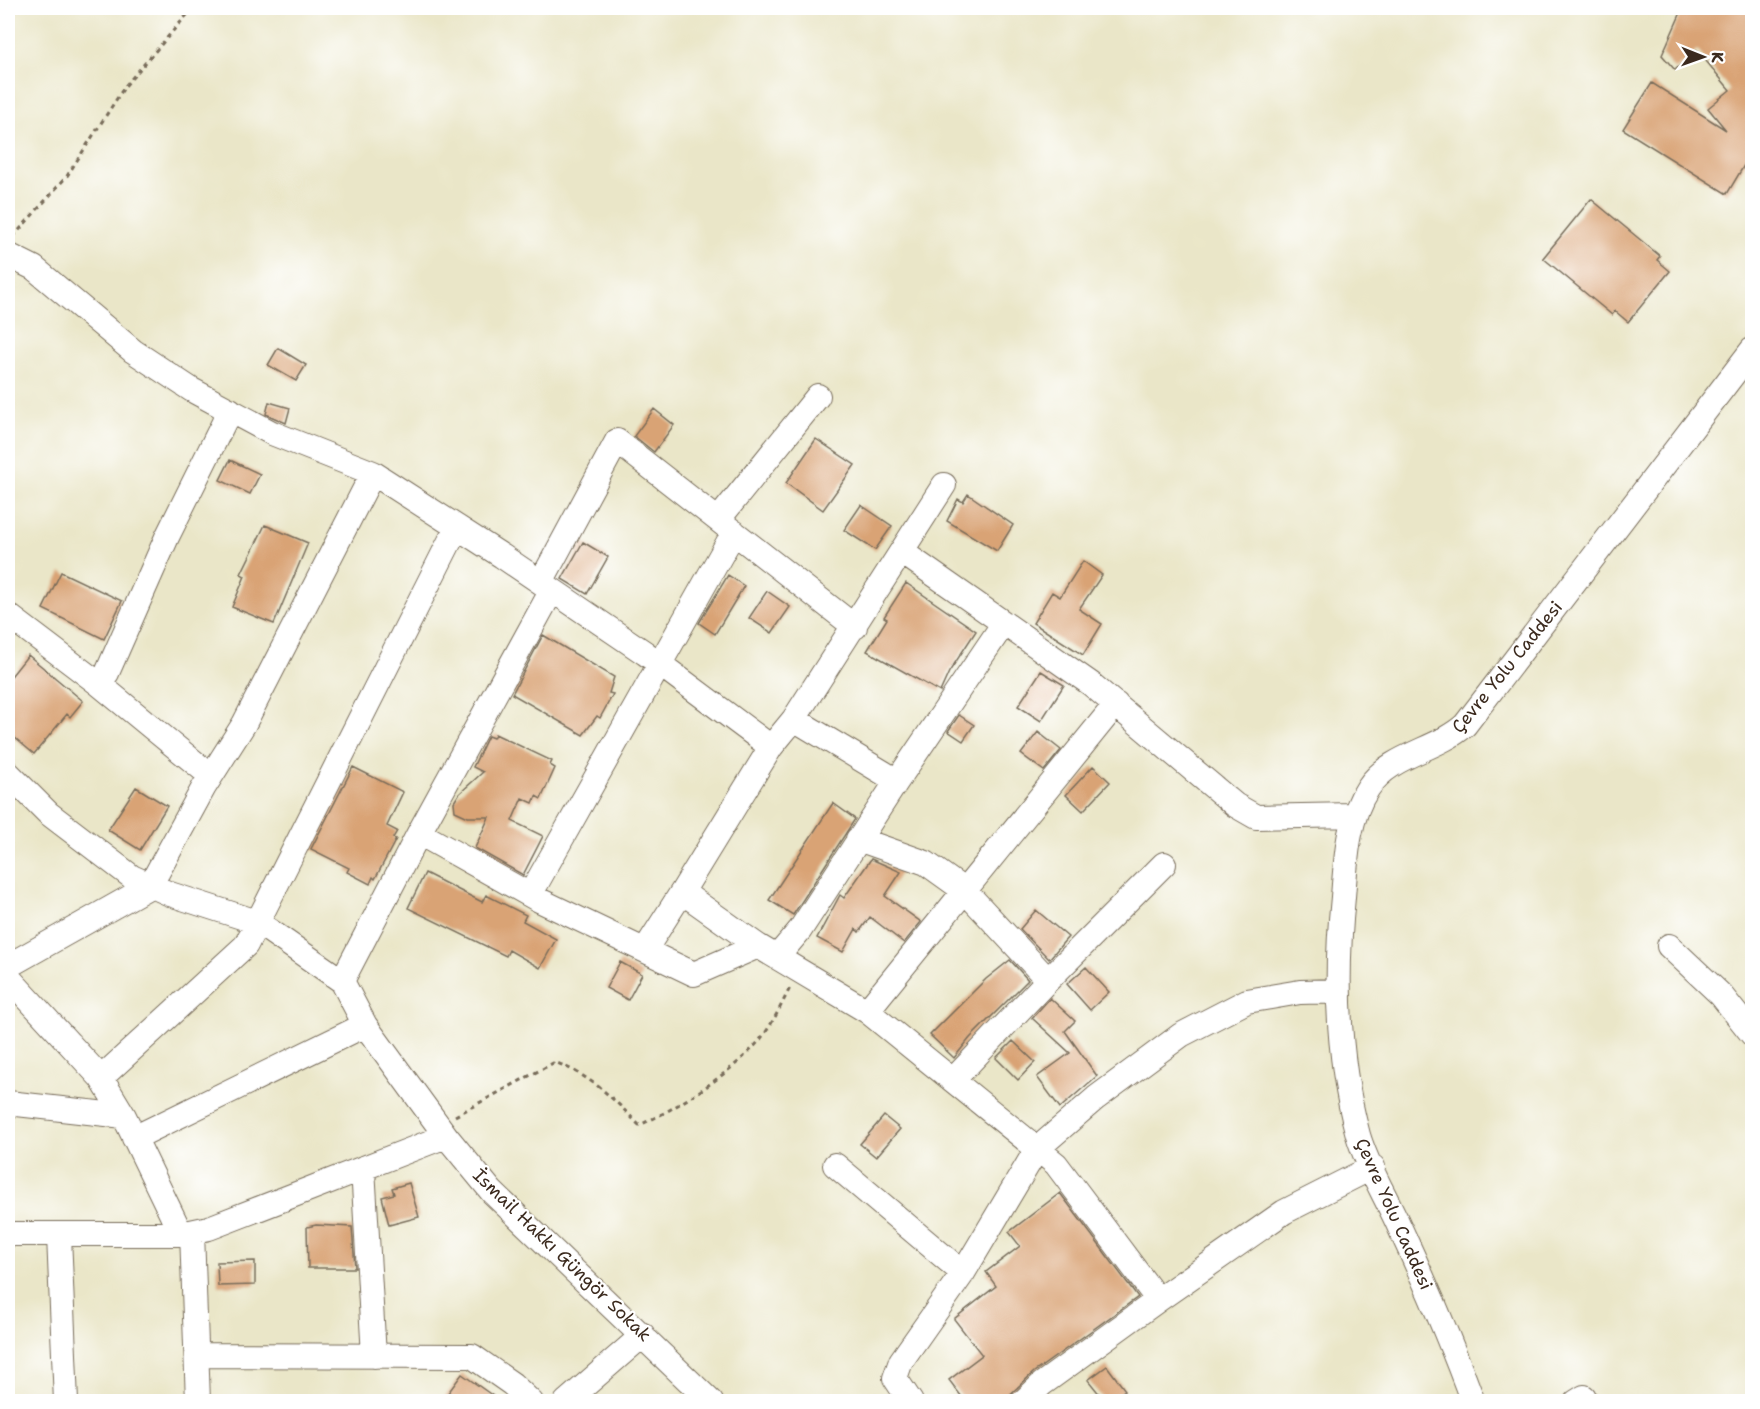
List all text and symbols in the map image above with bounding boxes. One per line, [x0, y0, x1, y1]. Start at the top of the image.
north arrow [1673, 27, 1733, 87]
text: K [1707, 52, 1728, 63]
street label: Çevre Yolu Caddesi [1446, 596, 1568, 738]
street label: Çevre Yolu Caddesi [1350, 1134, 1438, 1294]
street label: İsmail Hakkı Güngör Sokak [468, 1163, 656, 1347]

